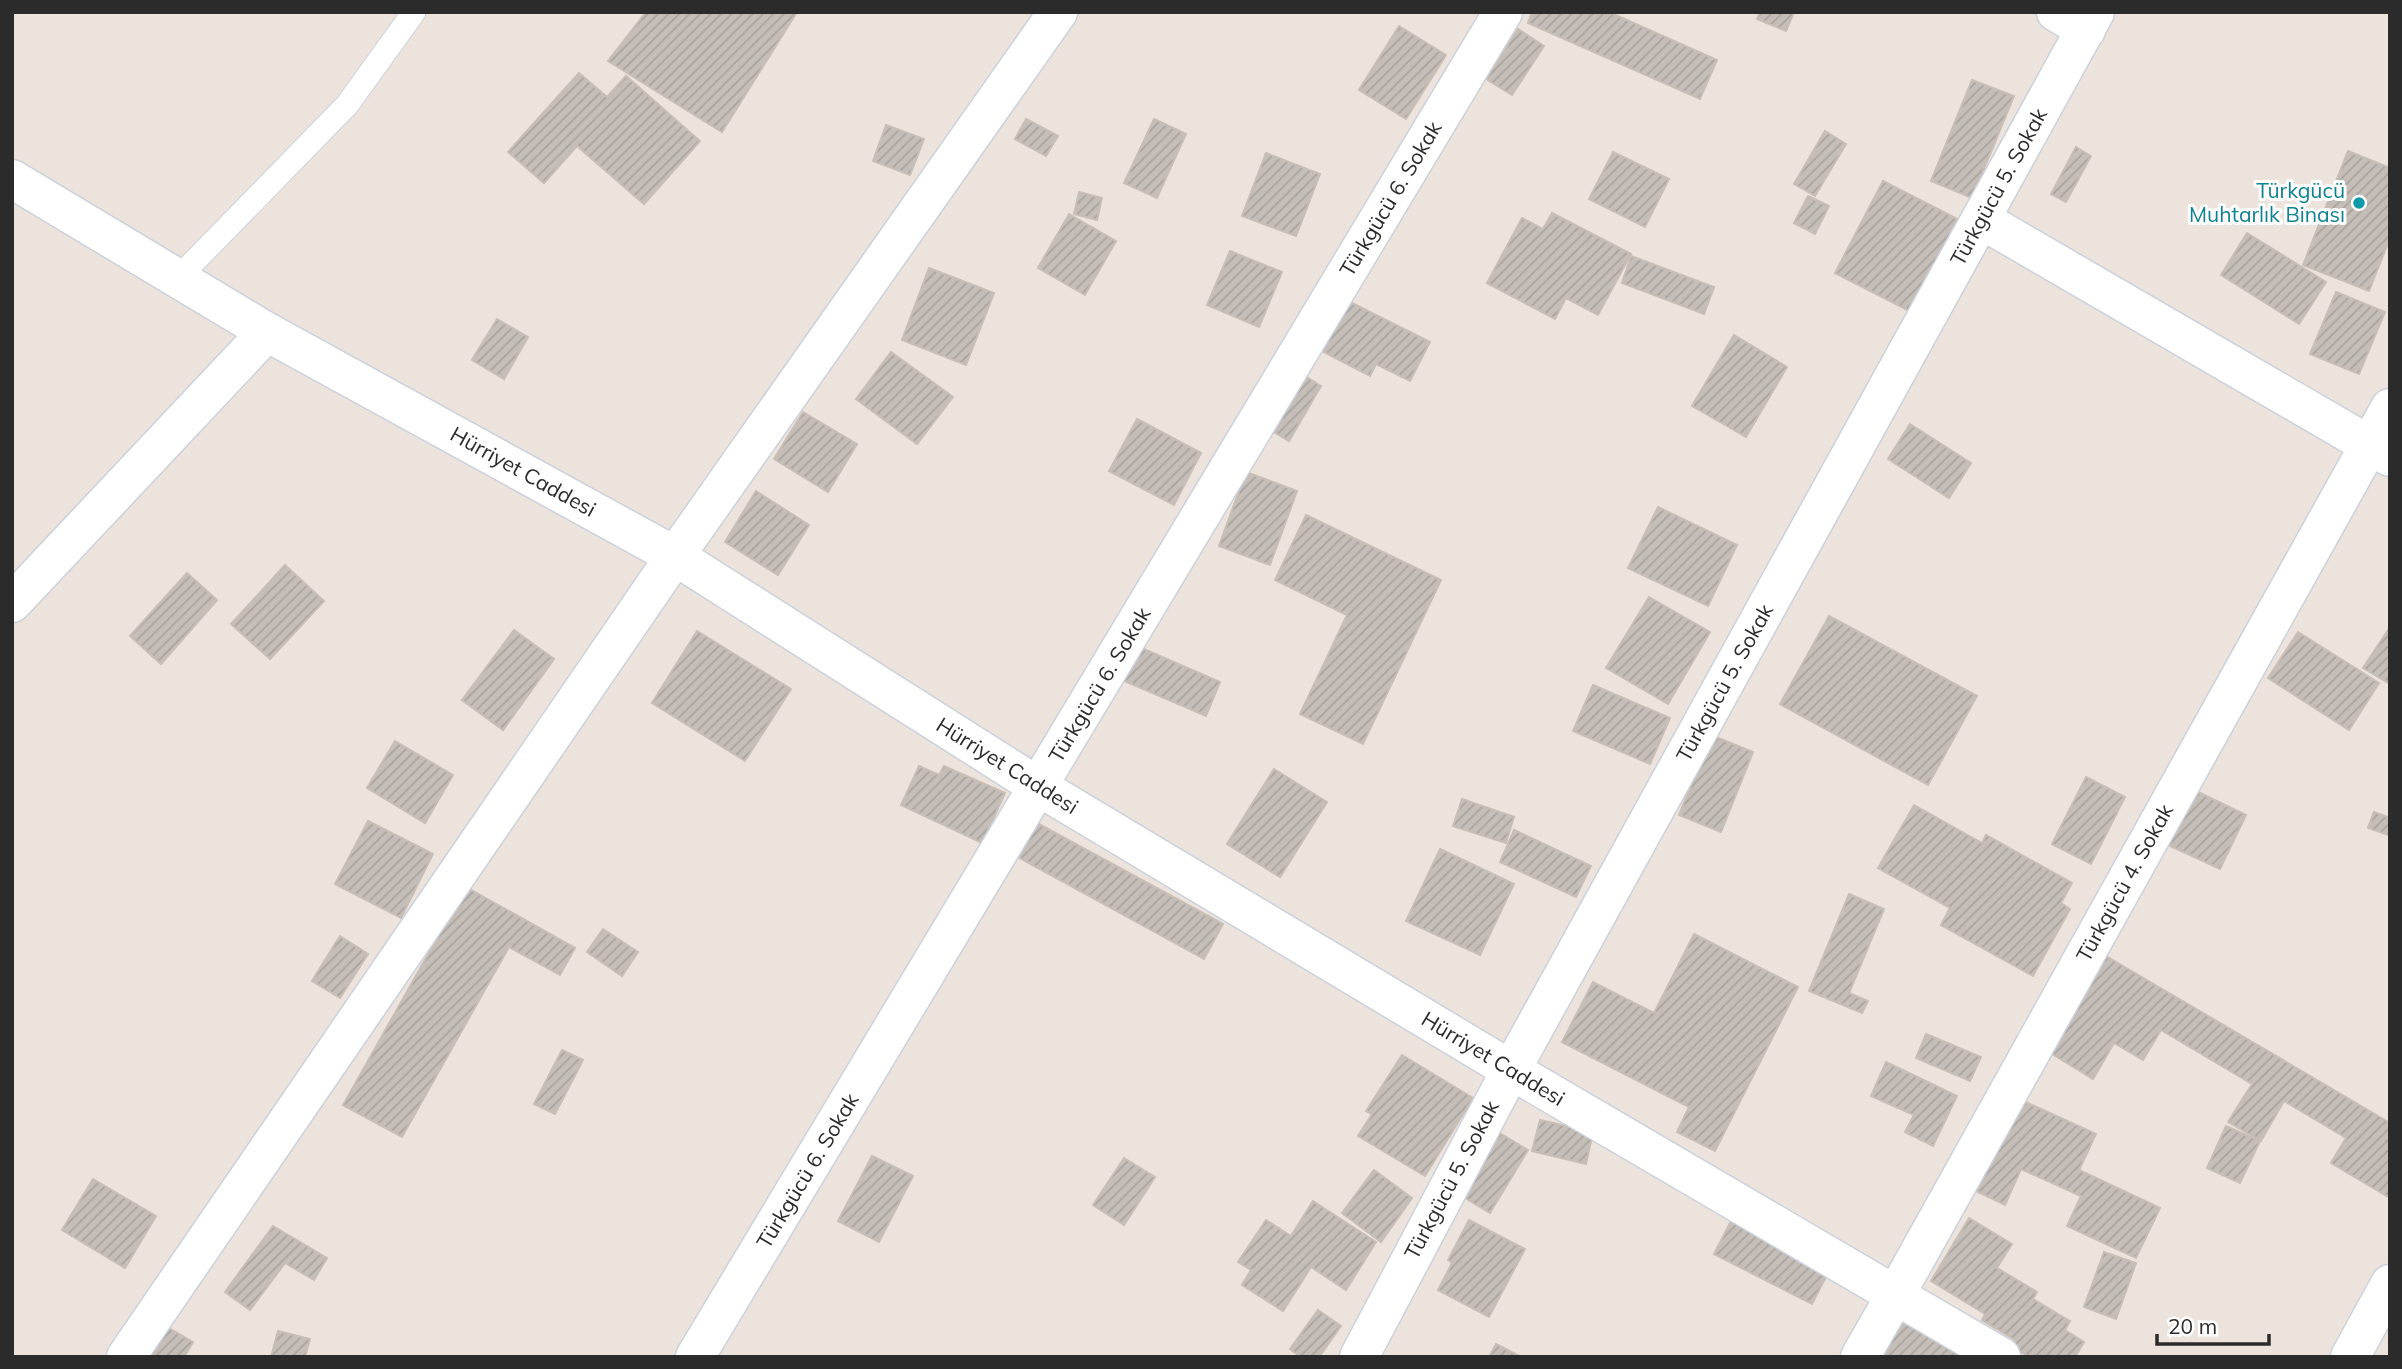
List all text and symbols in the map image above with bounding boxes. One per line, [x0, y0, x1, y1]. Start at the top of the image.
street label: Türkgücü 5. Sokak [1944, 103, 2052, 270]
street label: Türkgücü 6. Sokak [1334, 116, 1447, 281]
place label: Türkgücü Muhtarlık Binası [2189, 177, 2345, 227]
marker: Türkgücü Muhtarlık Binası [2351, 195, 2367, 211]
street label: Hürriyet Caddesi [446, 420, 601, 522]
street label: Türkgücü 5. Sokak [1670, 599, 1778, 766]
street label: Türkgücü 6. Sokak [1043, 602, 1156, 767]
street label: Hürriyet Caddesi [932, 711, 1083, 819]
street label: Türkgücü 4. Sokak [2070, 799, 2178, 966]
street label: Hürriyet Caddesi [1417, 1005, 1570, 1111]
street label: Türkgücü 6. Sokak [751, 1088, 864, 1253]
street label: Türkgücü 5. Sokak [1398, 1095, 1504, 1263]
scale bar [2157, 1302, 2269, 1346]
text: 20 m [2168, 1313, 2217, 1339]

